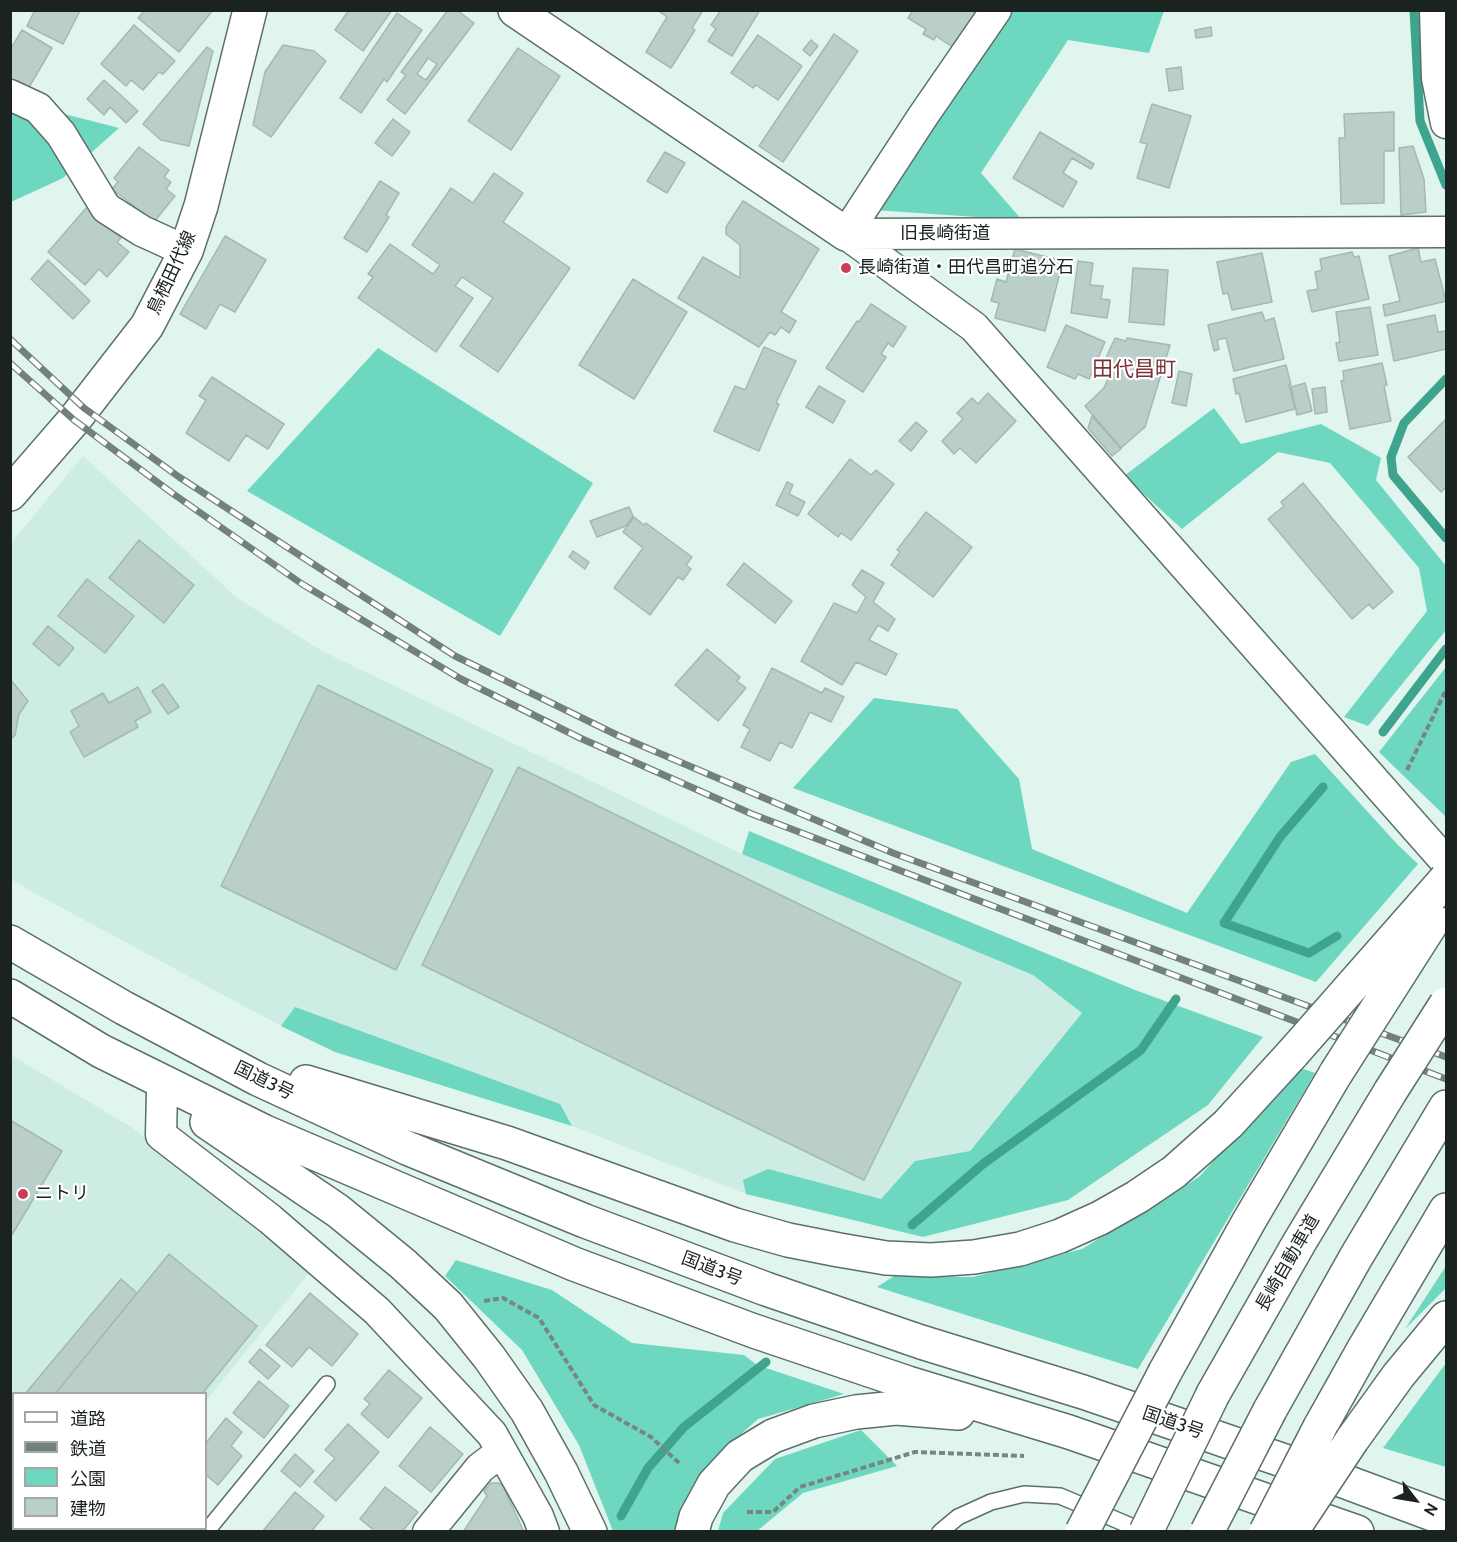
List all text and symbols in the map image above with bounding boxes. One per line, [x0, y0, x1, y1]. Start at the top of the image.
street label: 旧長崎街道 [900, 223, 990, 245]
street label: 鳥栖田代線 [143, 228, 201, 318]
place label: 長崎街道・田代昌町追分石 [858, 257, 1074, 279]
marker: 長崎街道・田代昌町追分石 [839, 261, 853, 275]
district label: 田代昌町 [1092, 357, 1176, 383]
street label: 国道3号 [231, 1057, 297, 1105]
place label: ニトリ [35, 1183, 89, 1205]
marker: ニトリ [16, 1187, 30, 1201]
street label: 長崎自動車道 [1252, 1211, 1324, 1315]
street label: 国道3号 [678, 1247, 746, 1291]
legend [12, 1392, 207, 1530]
street label: 国道3号 [1139, 1402, 1207, 1444]
text: 道路 [70, 1408, 106, 1430]
text: 鉄道 [70, 1438, 106, 1460]
text: 公園 [70, 1468, 106, 1490]
north arrow [1385, 1470, 1445, 1530]
text: 建物 [70, 1498, 106, 1520]
text: N [1420, 1500, 1442, 1519]

